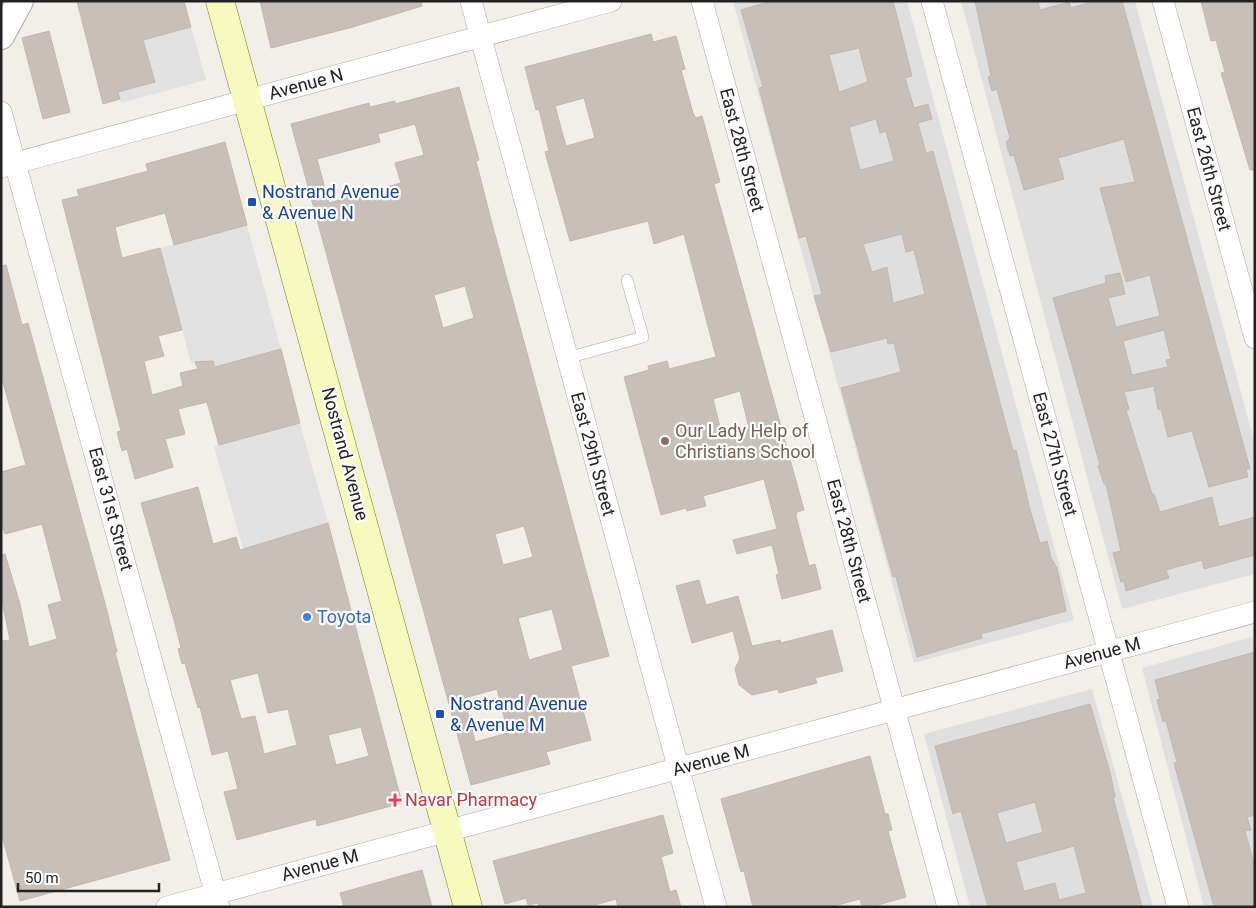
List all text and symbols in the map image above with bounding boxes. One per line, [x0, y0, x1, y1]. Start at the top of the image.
street label: Avenue N [266, 64, 345, 104]
street label: East 28th Street [716, 85, 769, 214]
street label: East 26th Street [1183, 104, 1236, 233]
place label: Nostrand Avenue & Avenue N [262, 181, 399, 223]
marker: Nostrand Avenue & Avenue N [246, 196, 258, 208]
street label: Nostrand Avenue [318, 385, 373, 523]
street label: East 29th Street [567, 389, 620, 518]
street label: East 27th Street [1029, 389, 1082, 518]
place label: Our Lady Help of Christians School [675, 420, 815, 462]
marker: Our Lady Help of Christians School [659, 435, 671, 447]
street label: East 31st Street [85, 445, 138, 573]
street label: East 28th Street [823, 476, 876, 605]
place label: Toyota [317, 606, 371, 627]
marker: Toyota [301, 611, 313, 623]
street label: Avenue M [1061, 632, 1143, 673]
place label: Nostrand Avenue & Avenue M [450, 693, 587, 735]
marker: Nostrand Avenue & Avenue M [434, 708, 446, 720]
street label: Avenue M [670, 739, 752, 780]
place label: Navar Pharmacy [405, 789, 538, 810]
marker: Navar Pharmacy [389, 794, 401, 806]
street label: Avenue M [279, 844, 361, 885]
scale bar [18, 860, 159, 892]
text: 50 m [25, 869, 59, 887]

